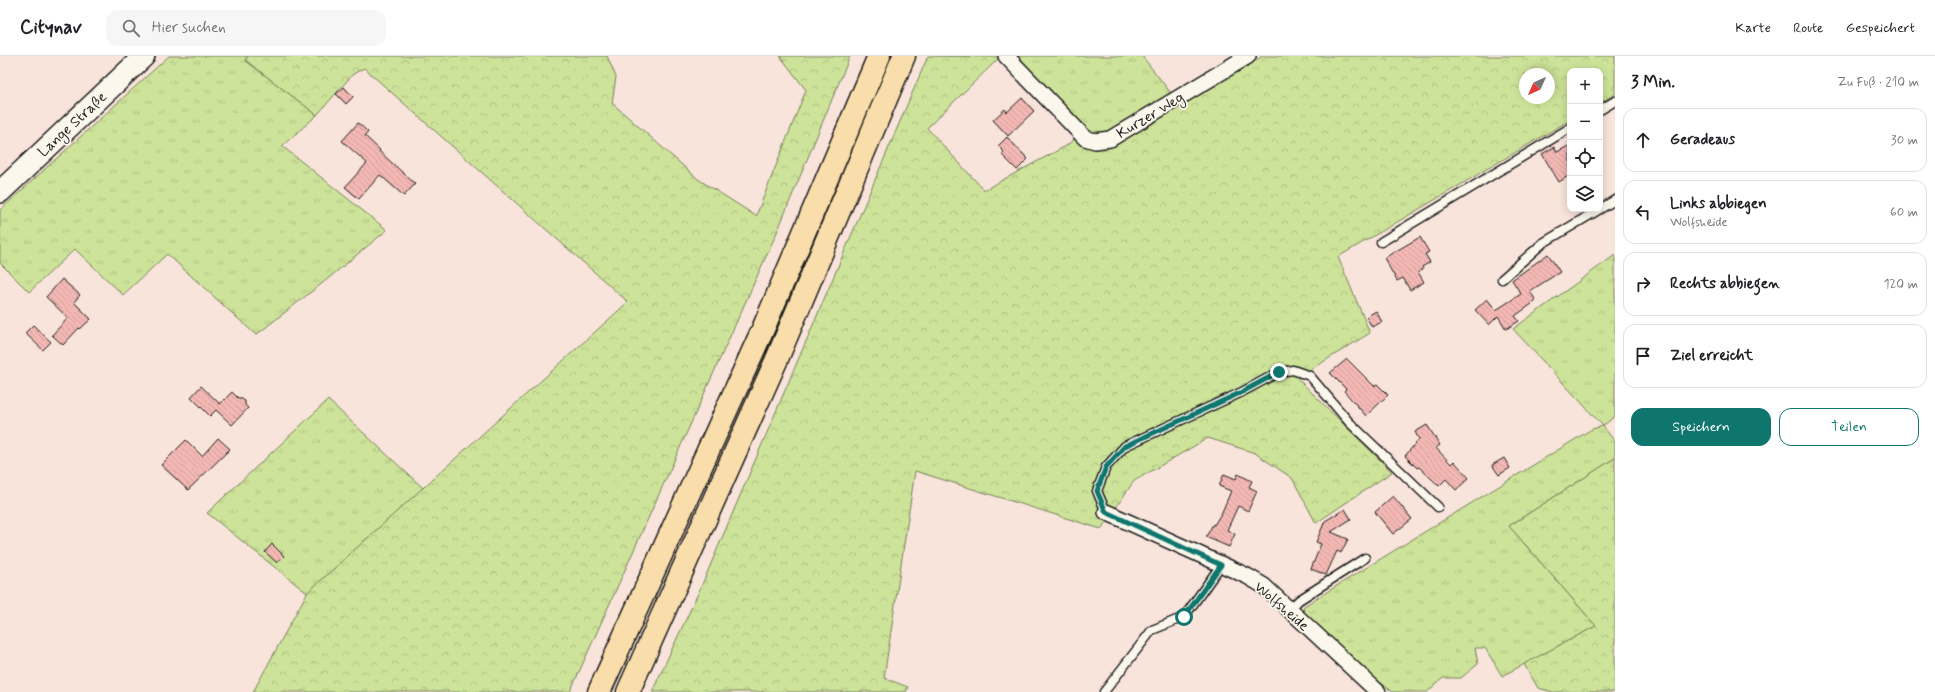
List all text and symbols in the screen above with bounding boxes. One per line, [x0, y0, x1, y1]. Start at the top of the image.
search box [106, 10, 386, 46]
text: Citynav [20, 15, 82, 40]
icon: search [120, 17, 142, 39]
text: Hier suchen [152, 18, 226, 38]
text: Karte [1735, 19, 1771, 37]
text: Route [1793, 19, 1824, 37]
text: Gespeichert [1846, 19, 1915, 37]
north arrow [1519, 68, 1555, 104]
map controls [1567, 68, 1603, 212]
button: + [1567, 68, 1603, 104]
text: 3 Min. [1631, 71, 1675, 93]
text: Zu Fuß · 210 m [1837, 74, 1919, 91]
street label: Lange Straße [34, 87, 112, 163]
street label: Kurzer Weg [1113, 88, 1189, 145]
button: − [1567, 104, 1603, 140]
icon: ahead [1632, 129, 1654, 151]
text: Geradeaus [1670, 130, 1735, 150]
text: 30 m [1891, 132, 1918, 149]
button: locate [1567, 140, 1603, 176]
button: layers [1567, 176, 1603, 212]
text: Links abbiegen [1670, 194, 1767, 214]
icon: left [1632, 201, 1654, 223]
text: 60 m [1890, 204, 1918, 221]
text: Wolfsheide [1670, 214, 1728, 231]
icon: right [1632, 273, 1654, 295]
text: Rechts abbiegen [1670, 274, 1780, 294]
text: 120 m [1884, 276, 1918, 293]
icon: arrive [1632, 345, 1654, 367]
text: Ziel erreicht [1670, 346, 1753, 366]
route end [1270, 363, 1288, 381]
button: Speichern [1631, 408, 1771, 446]
button: Teilen [1779, 408, 1919, 446]
street label: Wolfsheide [1250, 577, 1313, 636]
route start [1175, 608, 1193, 626]

